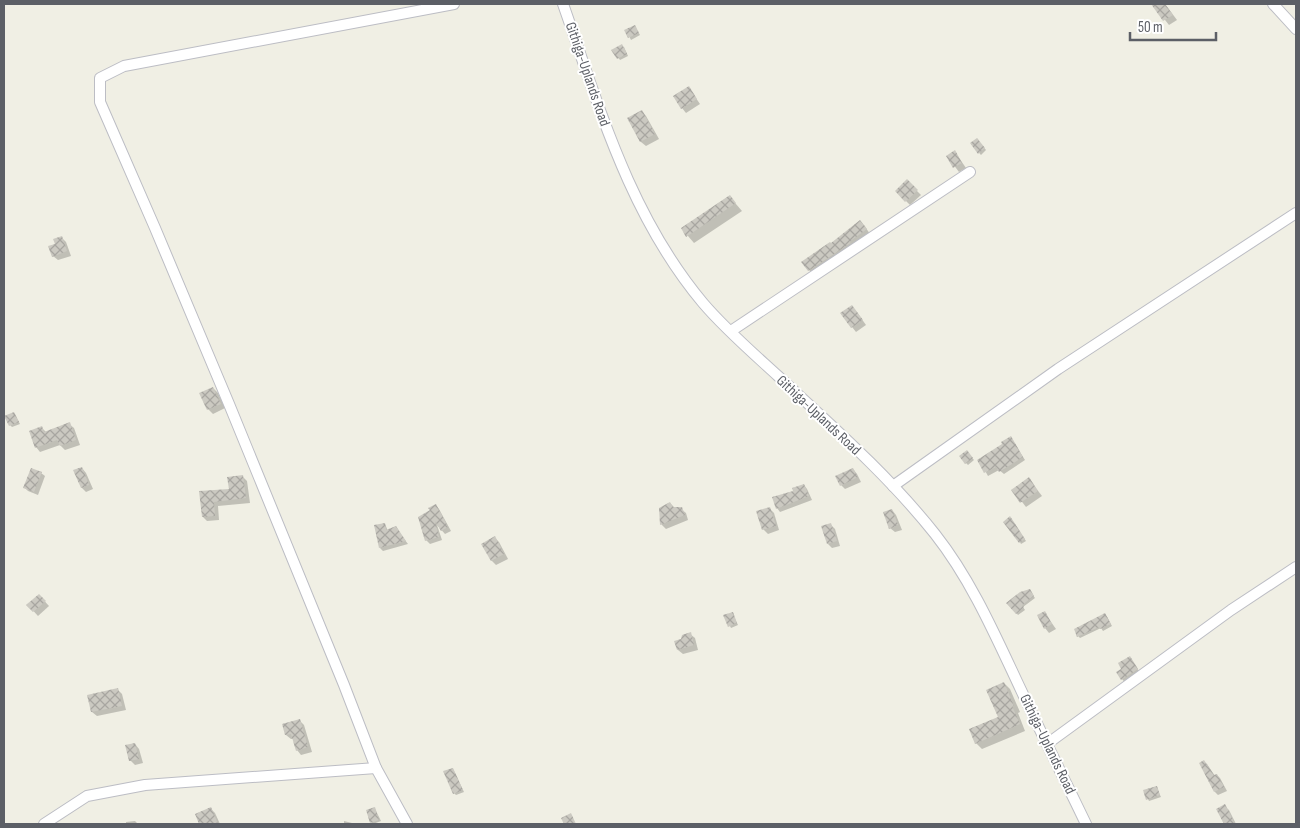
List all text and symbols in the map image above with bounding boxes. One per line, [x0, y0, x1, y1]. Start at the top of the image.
scale bar [1130, 10, 1216, 42]
text: 50 m [1138, 18, 1163, 37]
street label: Githiga-Uplands Road [561, 20, 614, 129]
street label: Githiga-Uplands Road [772, 371, 865, 459]
street label: Githiga-Uplands Road [1015, 691, 1080, 797]

